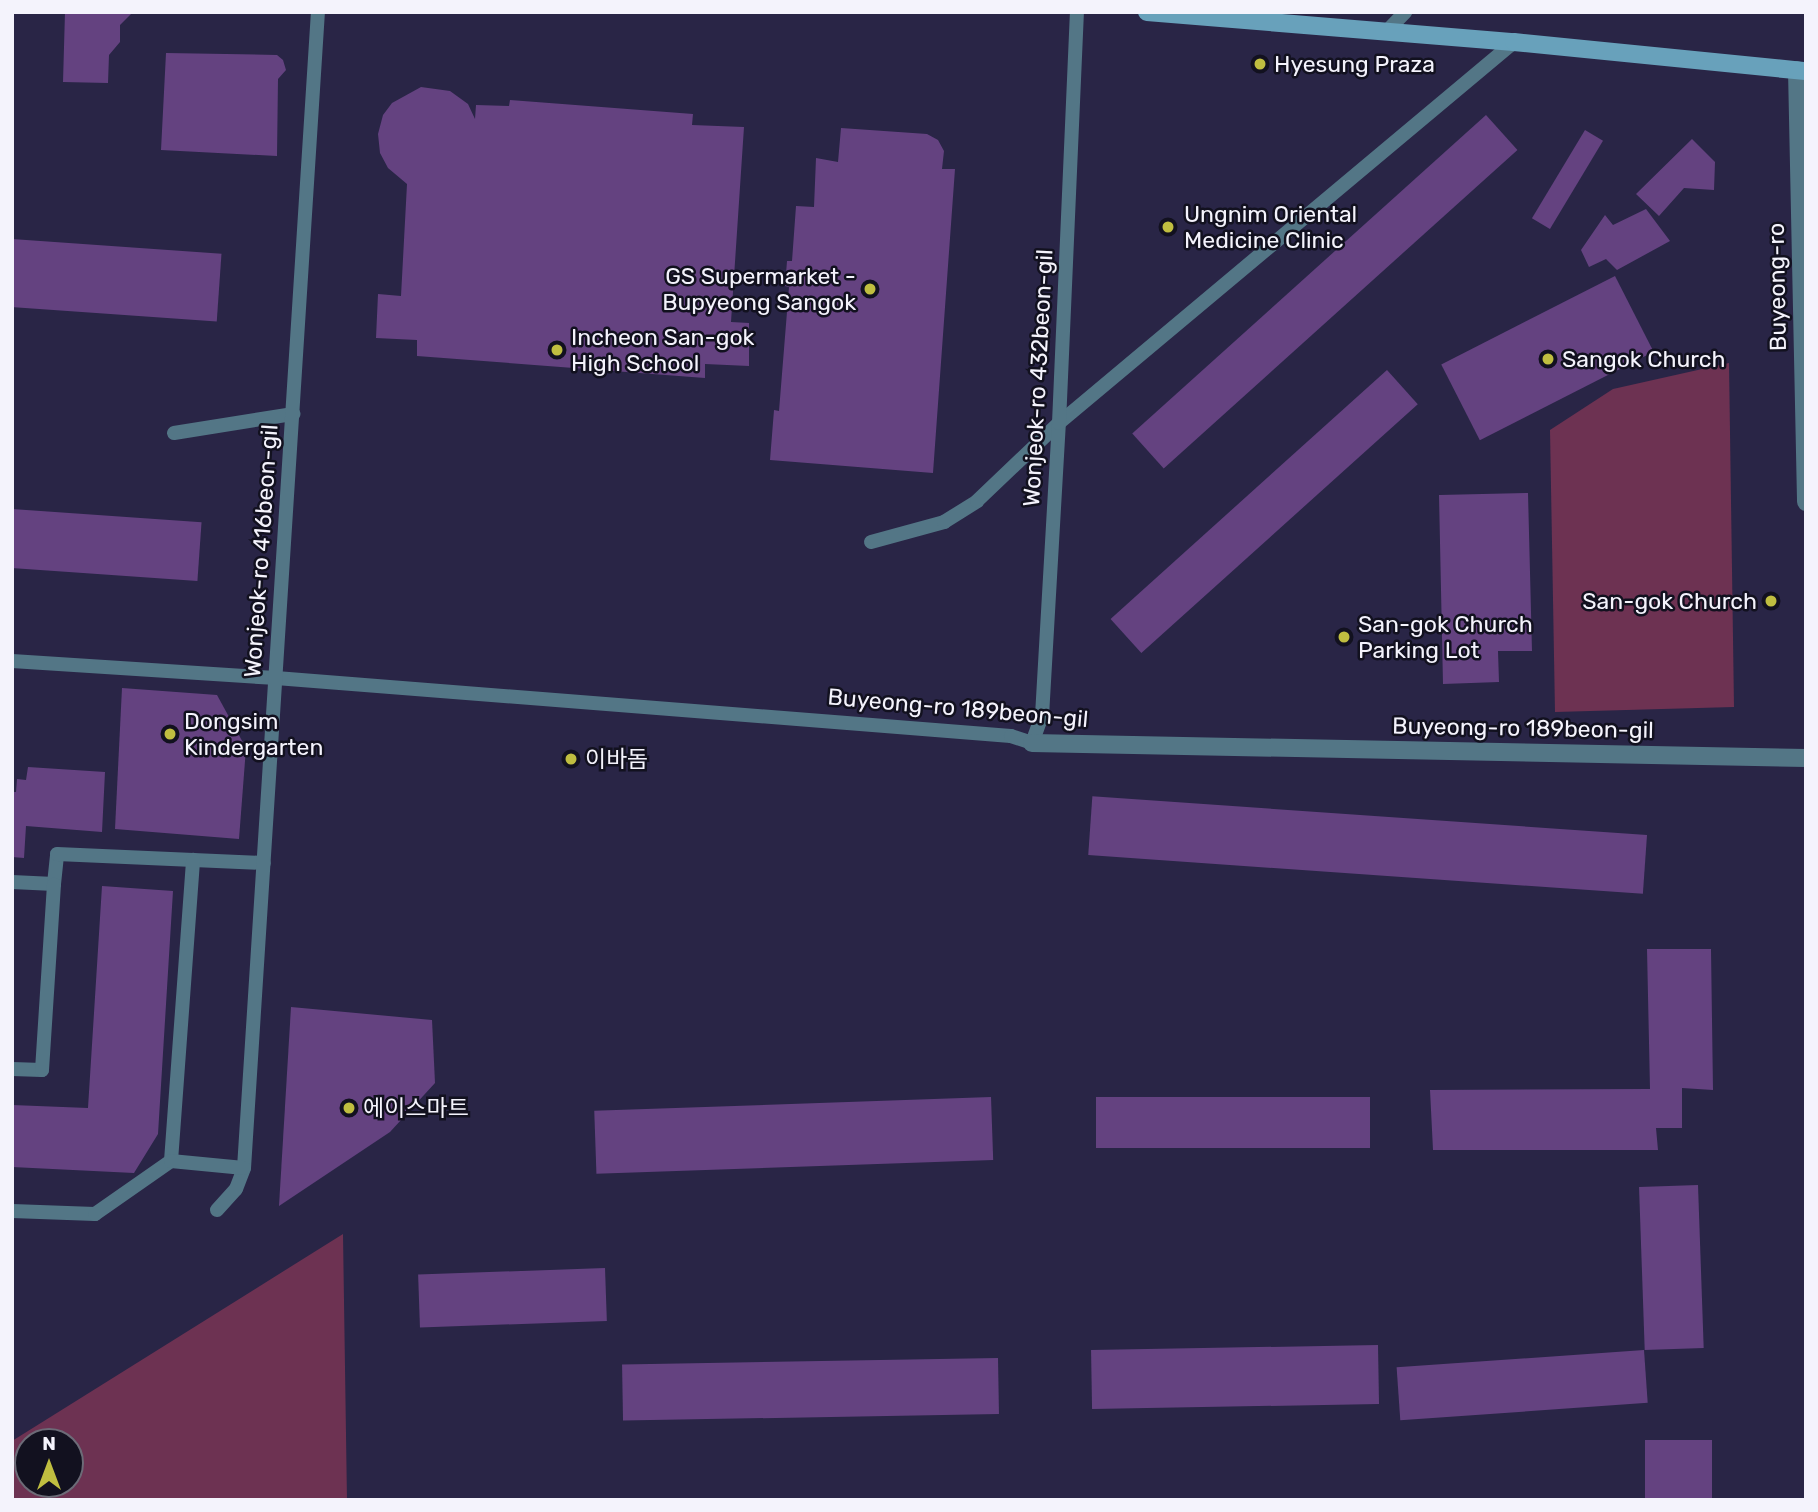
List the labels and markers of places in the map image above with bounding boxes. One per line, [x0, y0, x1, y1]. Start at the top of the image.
place label: Hyesung Praza [1274, 50, 1435, 78]
marker: Hyesung Praza [1252, 56, 1268, 72]
place label: Ungnim Oriental Medicine Clinic [1184, 200, 1357, 254]
marker: Ungnim Oriental Medicine Clinic [1158, 217, 1178, 237]
place label: GS Supermarket - Bupyeong Sangok [662, 262, 856, 316]
marker: GS Supermarket - Bupyeong Sangok [862, 281, 878, 297]
place label: Incheon San-gok High School [571, 323, 754, 377]
marker: Incheon San-gok High School [549, 342, 565, 358]
place label: Sangok Church [1562, 345, 1726, 373]
marker: Sangok Church [1540, 351, 1556, 367]
place label: San-gok Church [1582, 587, 1757, 615]
marker: San-gok Church [1763, 593, 1779, 609]
place label: San-gok Church Parking Lot [1358, 610, 1533, 664]
marker: San-gok Church Parking Lot [1336, 629, 1352, 645]
place label: Dongsim Kindergarten [184, 707, 323, 761]
marker: Dongsim Kindergarten [162, 726, 178, 742]
place label: 이바돔 [585, 745, 648, 773]
marker: 이바돔 [563, 751, 579, 767]
place label: 에이스마트 [363, 1094, 469, 1122]
marker: 에이스마트 [341, 1100, 357, 1116]

